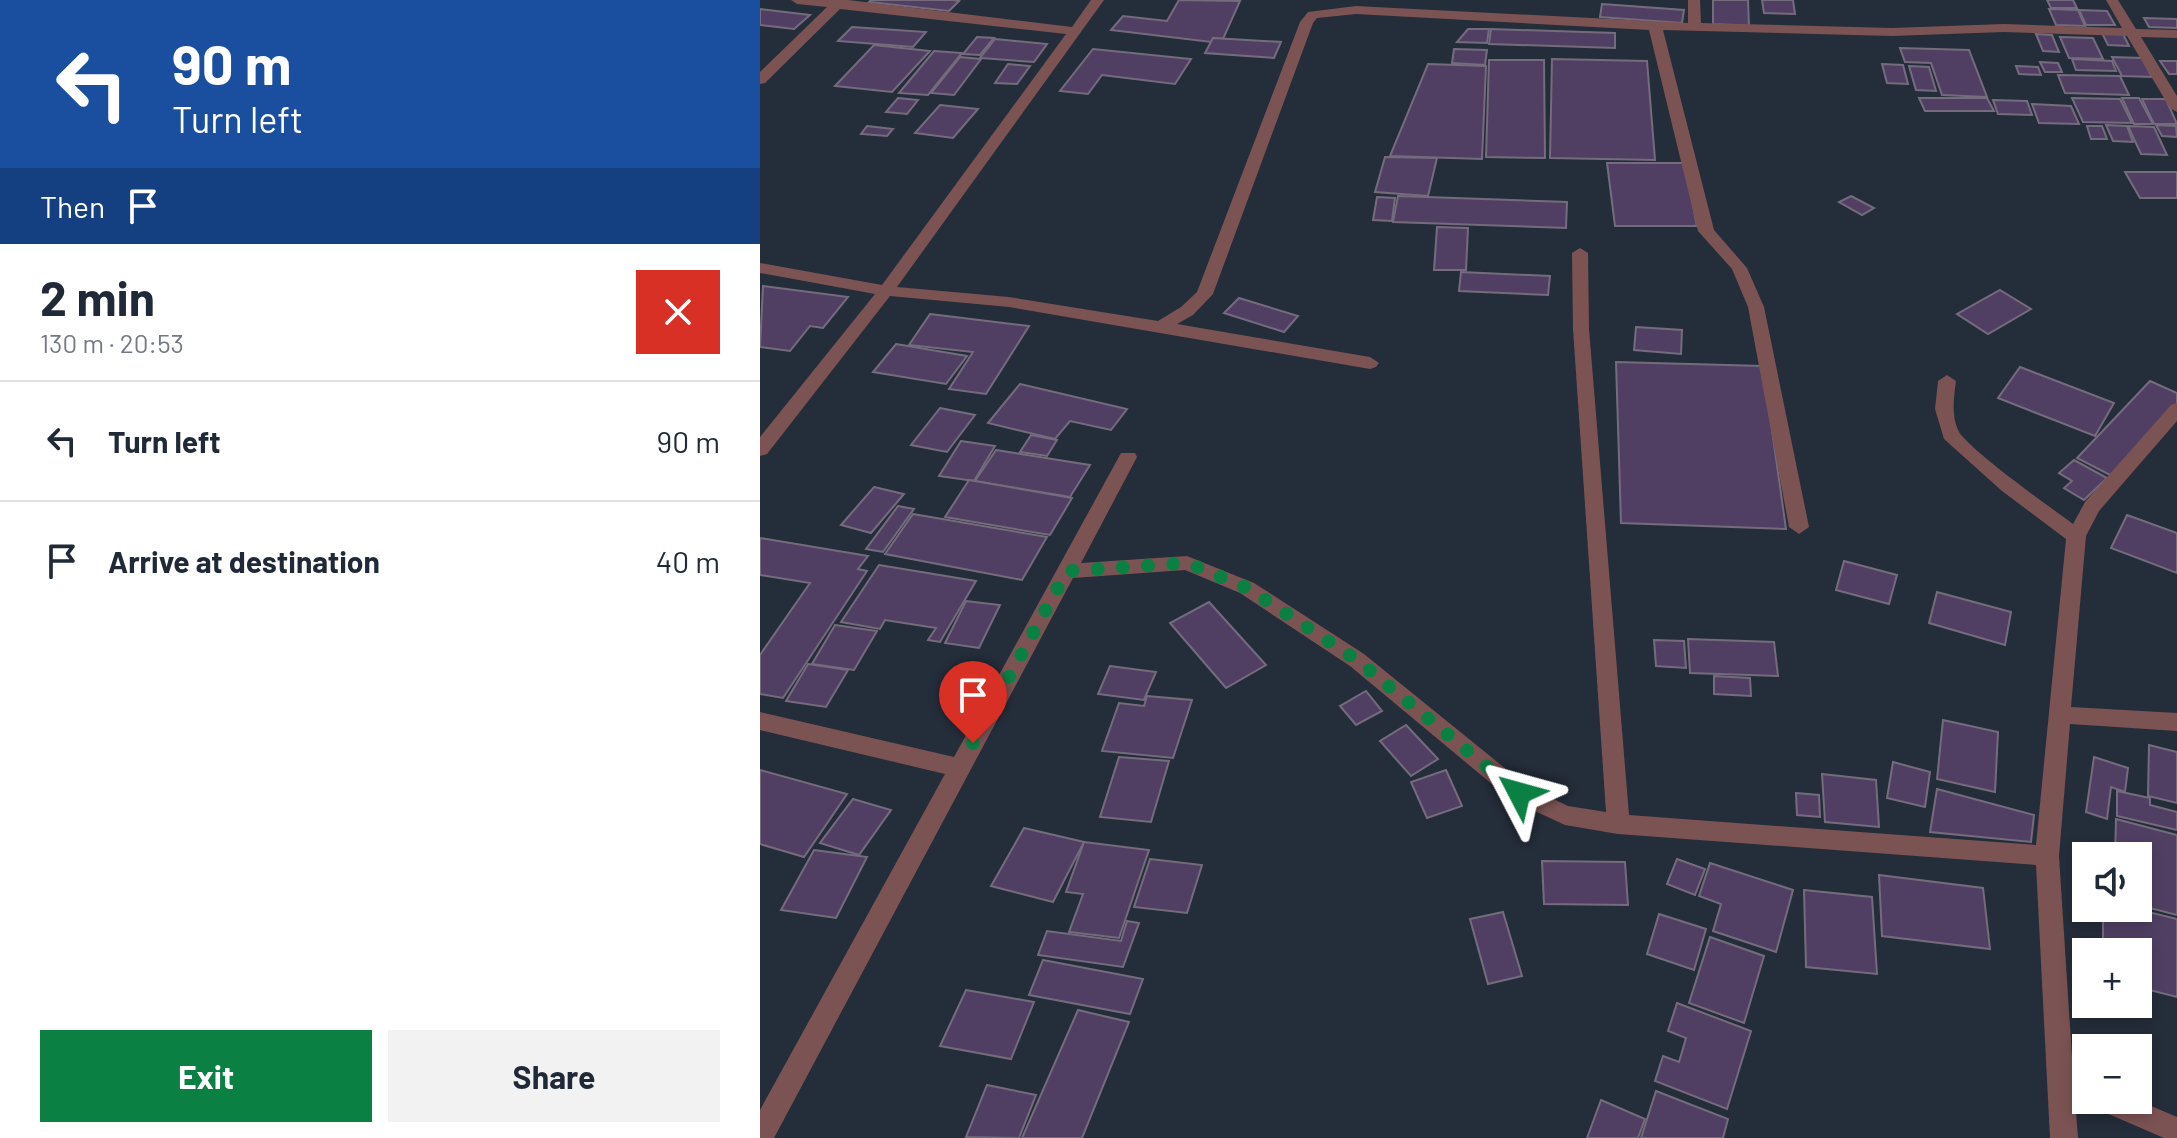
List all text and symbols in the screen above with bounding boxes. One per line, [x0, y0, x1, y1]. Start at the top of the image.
text: 90 m [172, 29, 292, 96]
icon: left [40, 32, 144, 136]
text: Turn left [172, 97, 303, 140]
icon: arrive [121, 184, 165, 228]
text: Then [40, 188, 105, 224]
text: 2 min [40, 268, 155, 326]
button: close [636, 270, 720, 354]
text: 130 m · 20:53 [40, 327, 184, 358]
icon: left [40, 419, 84, 463]
text: Turn left [108, 423, 221, 459]
text: 90 m [657, 423, 720, 459]
icon: arrive [40, 539, 84, 583]
text: Arrive at destination [108, 543, 380, 579]
text: 40 m [656, 543, 720, 579]
pin [939, 661, 1007, 743]
icon: arrive [951, 673, 995, 717]
position arrow [1477, 751, 1561, 835]
map controls [2072, 842, 2152, 1114]
button: sound [2072, 842, 2152, 922]
button: + [2072, 938, 2152, 1018]
button: Exit [40, 1030, 372, 1122]
button: Share [388, 1030, 720, 1122]
button: − [2072, 1034, 2152, 1114]

